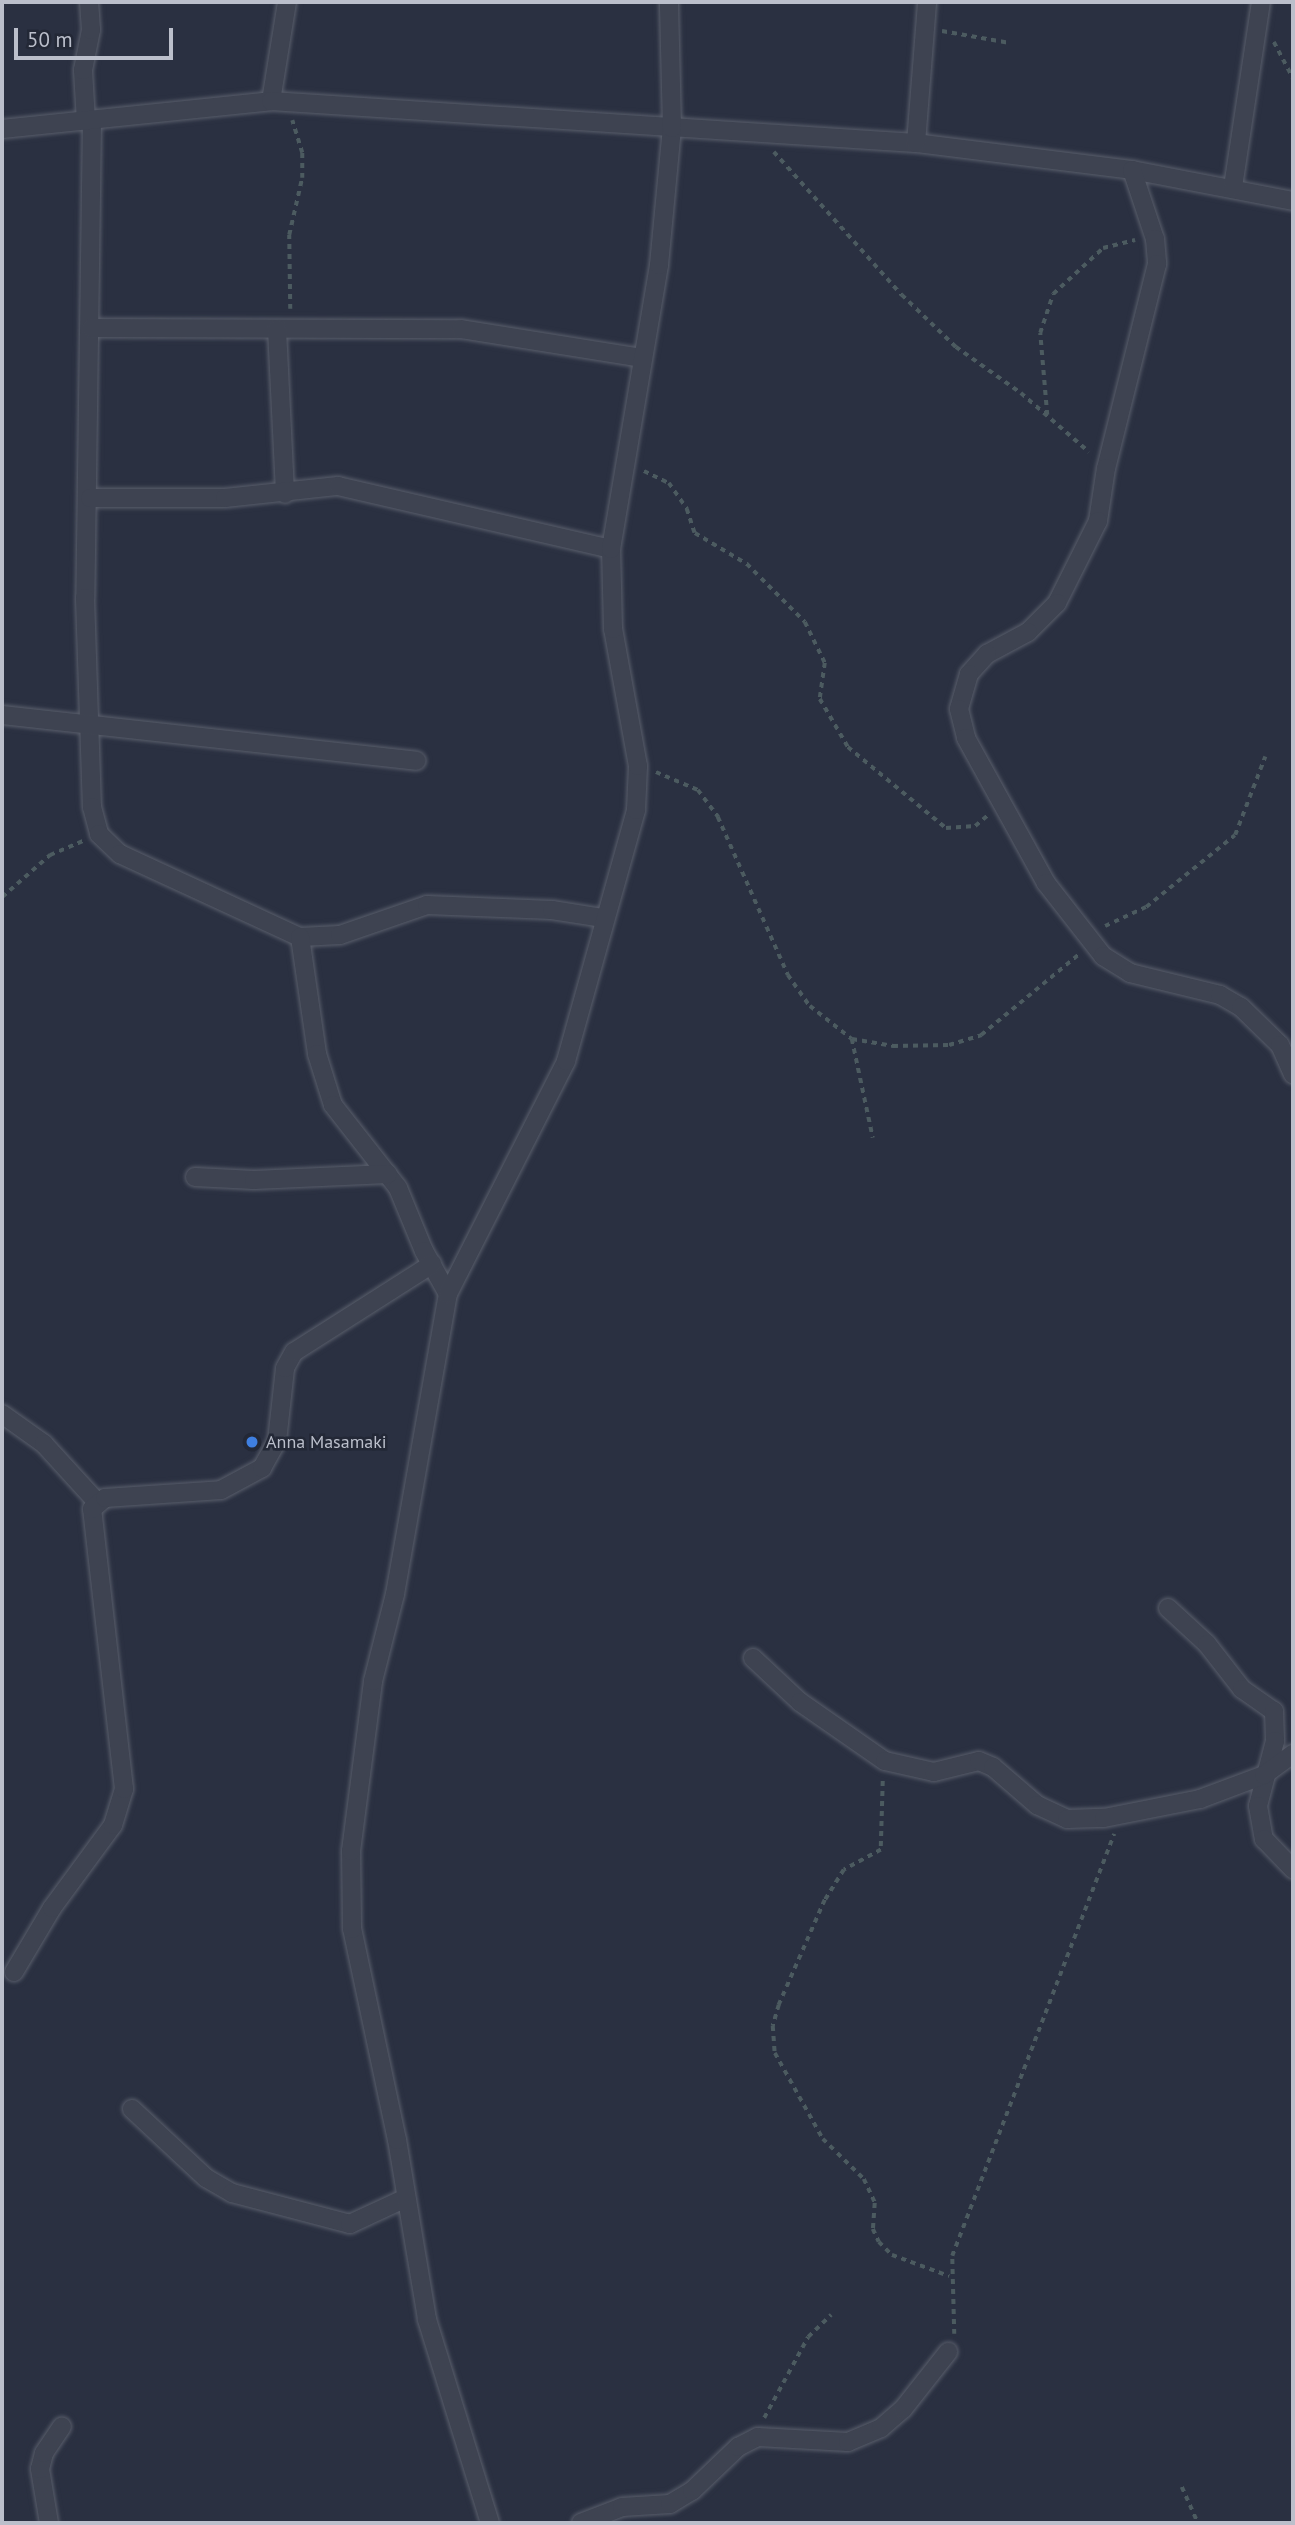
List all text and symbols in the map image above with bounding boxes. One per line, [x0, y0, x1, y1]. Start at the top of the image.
scale bar [18, 14, 177, 58]
text: 50 m [27, 26, 73, 53]
place label: Anna Masamaki [266, 1431, 387, 1453]
marker: Anna Masamaki [244, 1434, 260, 1450]

